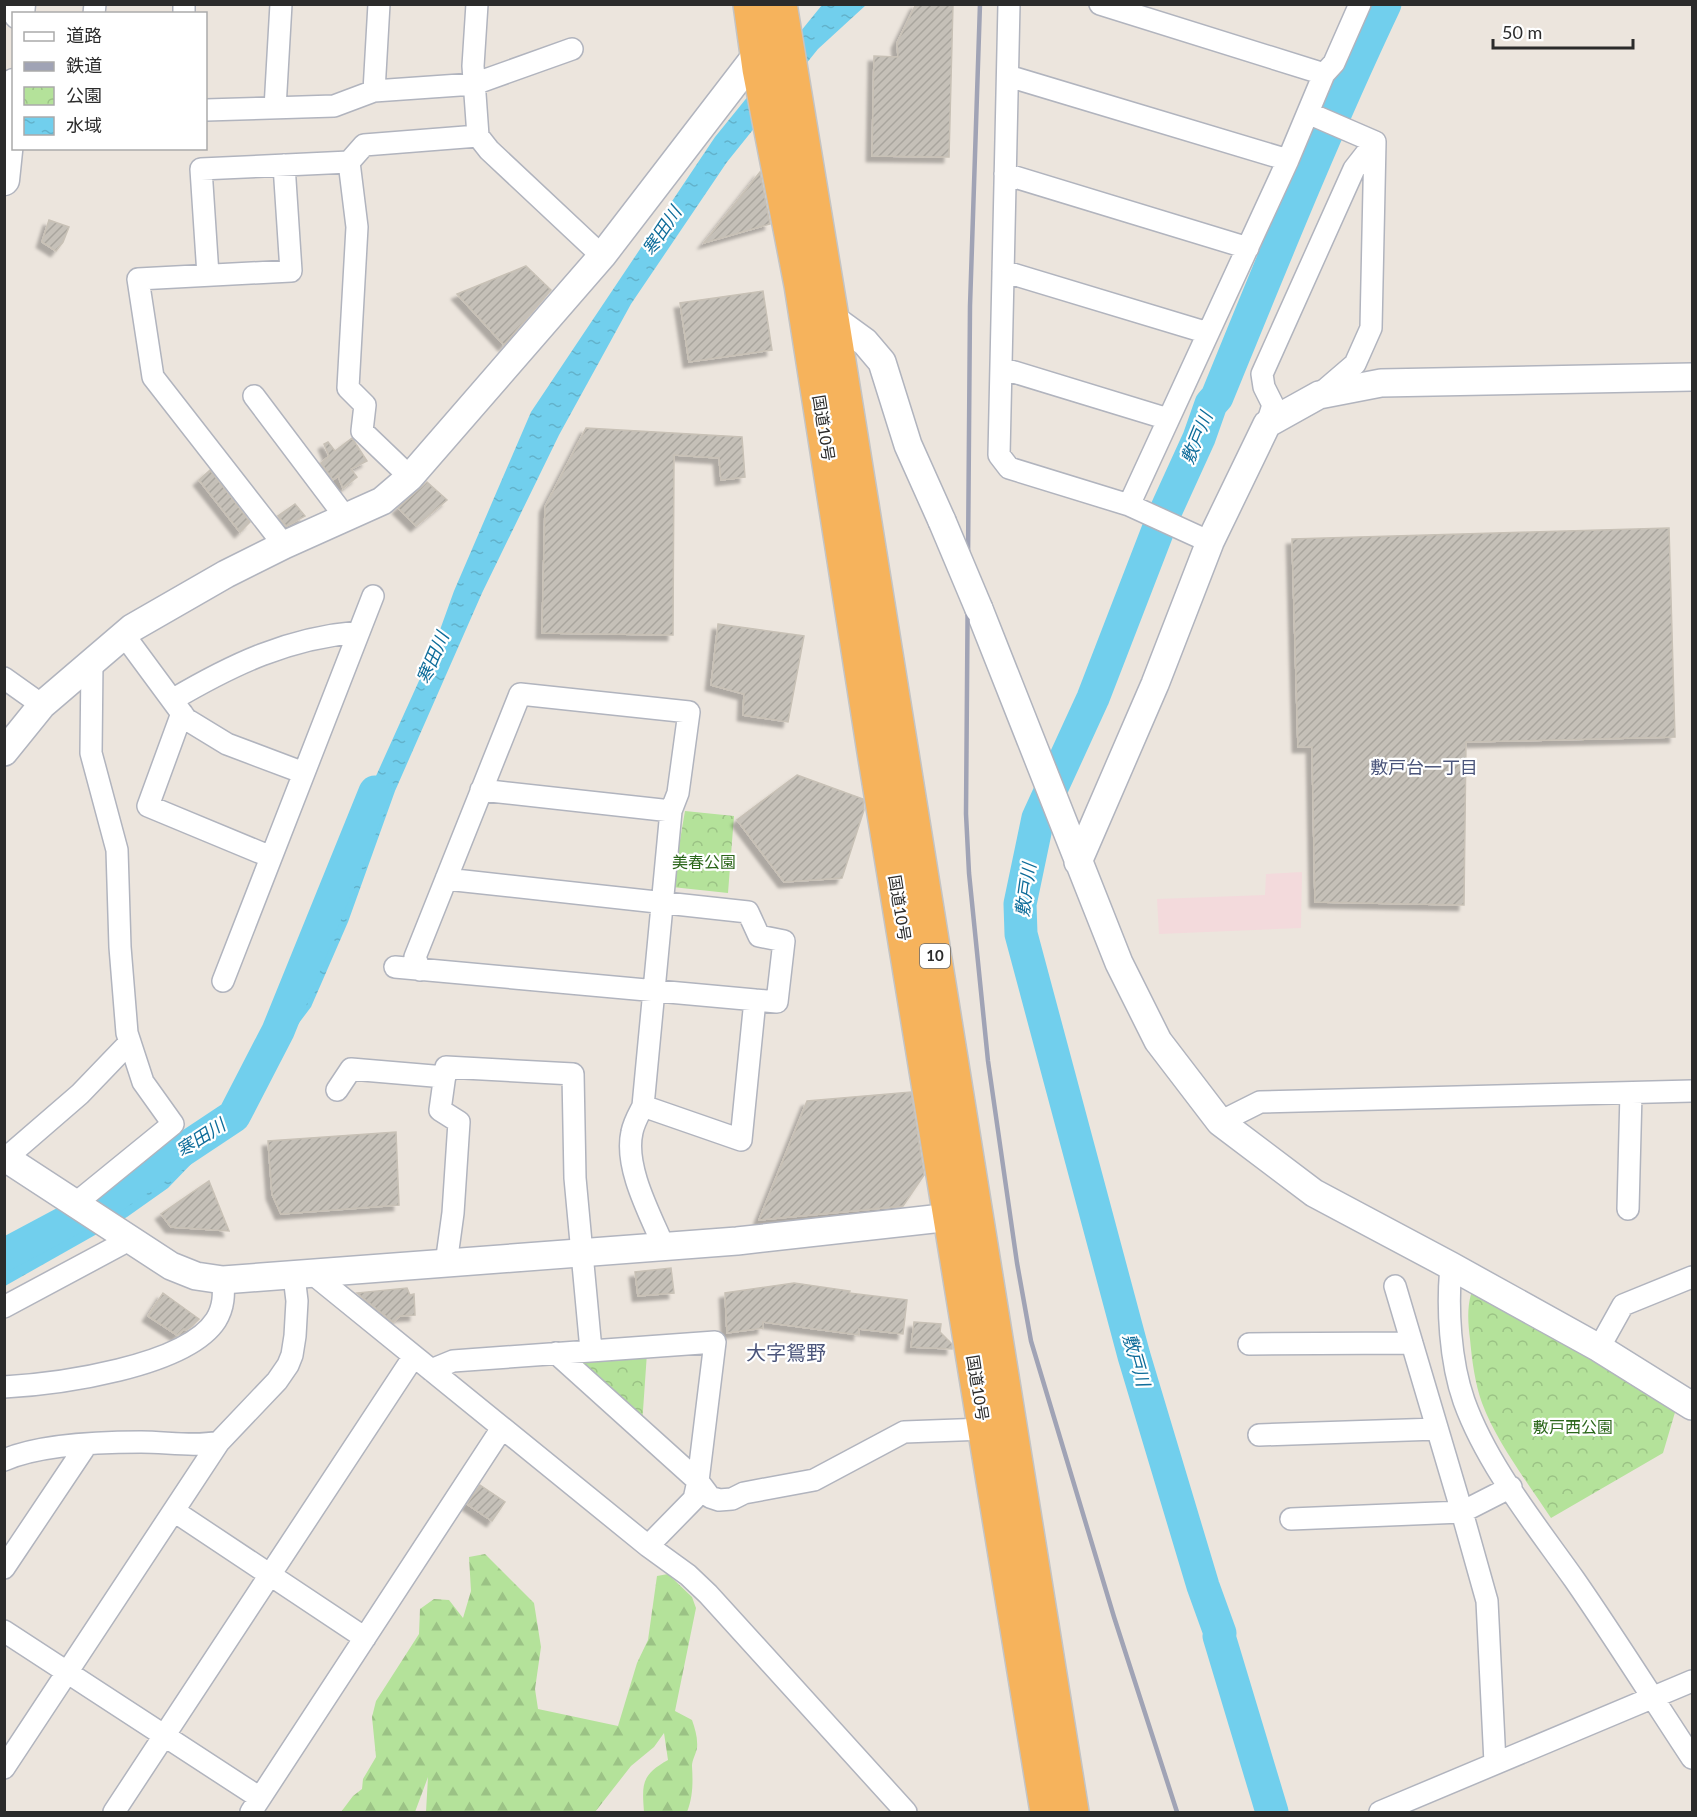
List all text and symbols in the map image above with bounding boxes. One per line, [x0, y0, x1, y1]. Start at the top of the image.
legend [12, 12, 207, 150]
scale bar [1493, 12, 1632, 50]
text: 50 m [1502, 21, 1542, 43]
text: 道路 [66, 24, 102, 46]
text: 鉄道 [66, 54, 102, 76]
text: 公園 [66, 84, 102, 106]
text: 水域 [66, 114, 102, 136]
water label: 寒田川 [637, 200, 687, 259]
street label: 国道10号 [810, 394, 839, 462]
water label: 敷戸川 [1176, 407, 1217, 467]
water label: 寒田川 [411, 627, 454, 687]
district label: 敷戸台一丁目 [1370, 756, 1478, 778]
park label: 美春公園 [672, 852, 736, 871]
water label: 敷戸川 [1010, 860, 1040, 918]
street label: 国道10号 [886, 874, 915, 942]
road number: 10 [920, 944, 950, 968]
water label: 寒田川 [172, 1112, 231, 1161]
water label: 敷戸川 [1119, 1331, 1156, 1391]
district label: 大字鴛野 [746, 1340, 826, 1364]
street label: 国道10号 [964, 1354, 993, 1422]
park label: 敷戸西公園 [1533, 1417, 1613, 1436]

